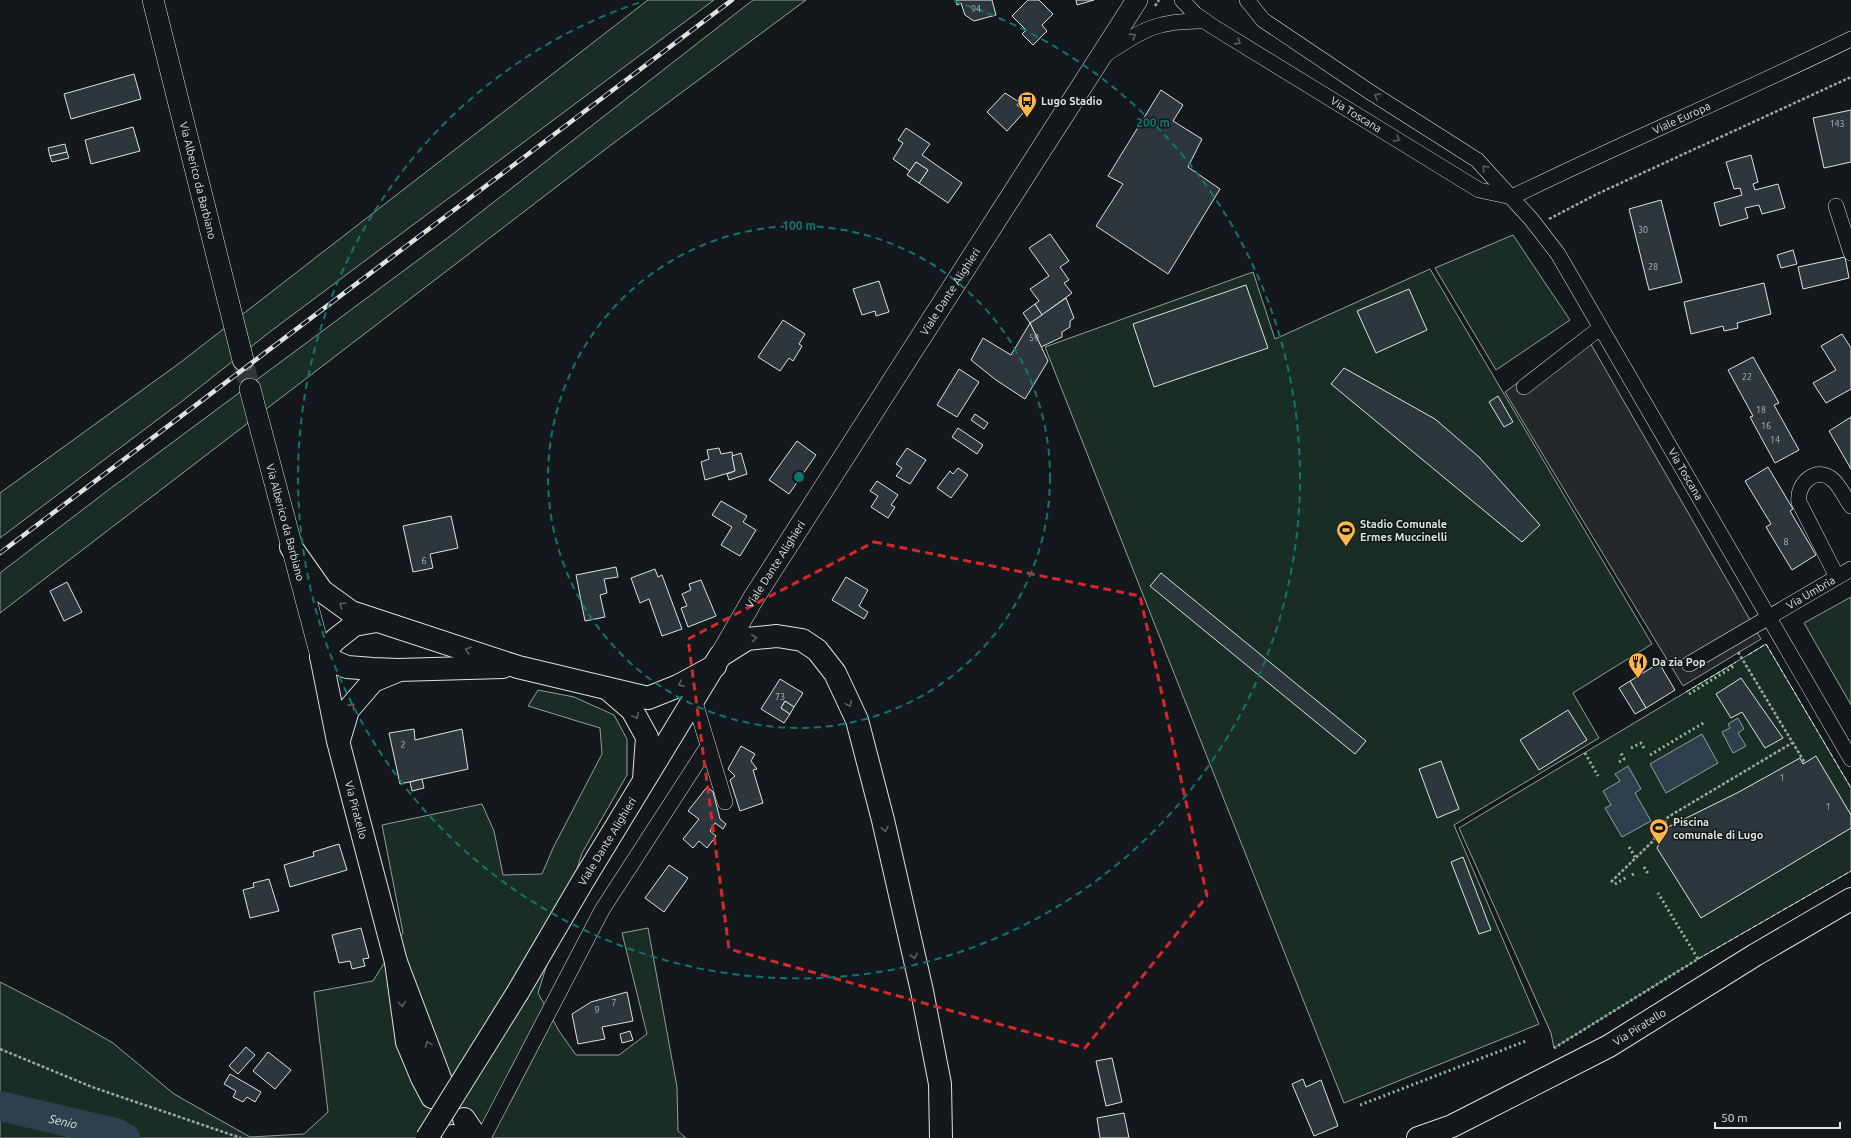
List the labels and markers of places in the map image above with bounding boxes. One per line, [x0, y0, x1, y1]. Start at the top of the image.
bus stop icon: Lugo Stadio [1016, 90, 1038, 118]
place label: Lugo Stadio [1041, 95, 1103, 107]
centre of rings [792, 470, 806, 484]
place label: Stadio Comunale Ermes Muccinelli [1360, 518, 1447, 543]
sports icon: Stadio Comunale Ermes Muccinelli [1335, 519, 1357, 547]
restaurant icon: Da zia Pop [1627, 651, 1649, 679]
place label: Da zia Pop [1652, 656, 1706, 668]
place label: Piscina comunale di Lugo [1673, 816, 1764, 841]
sports icon: Piscina comunale di Lugo [1648, 817, 1670, 845]

